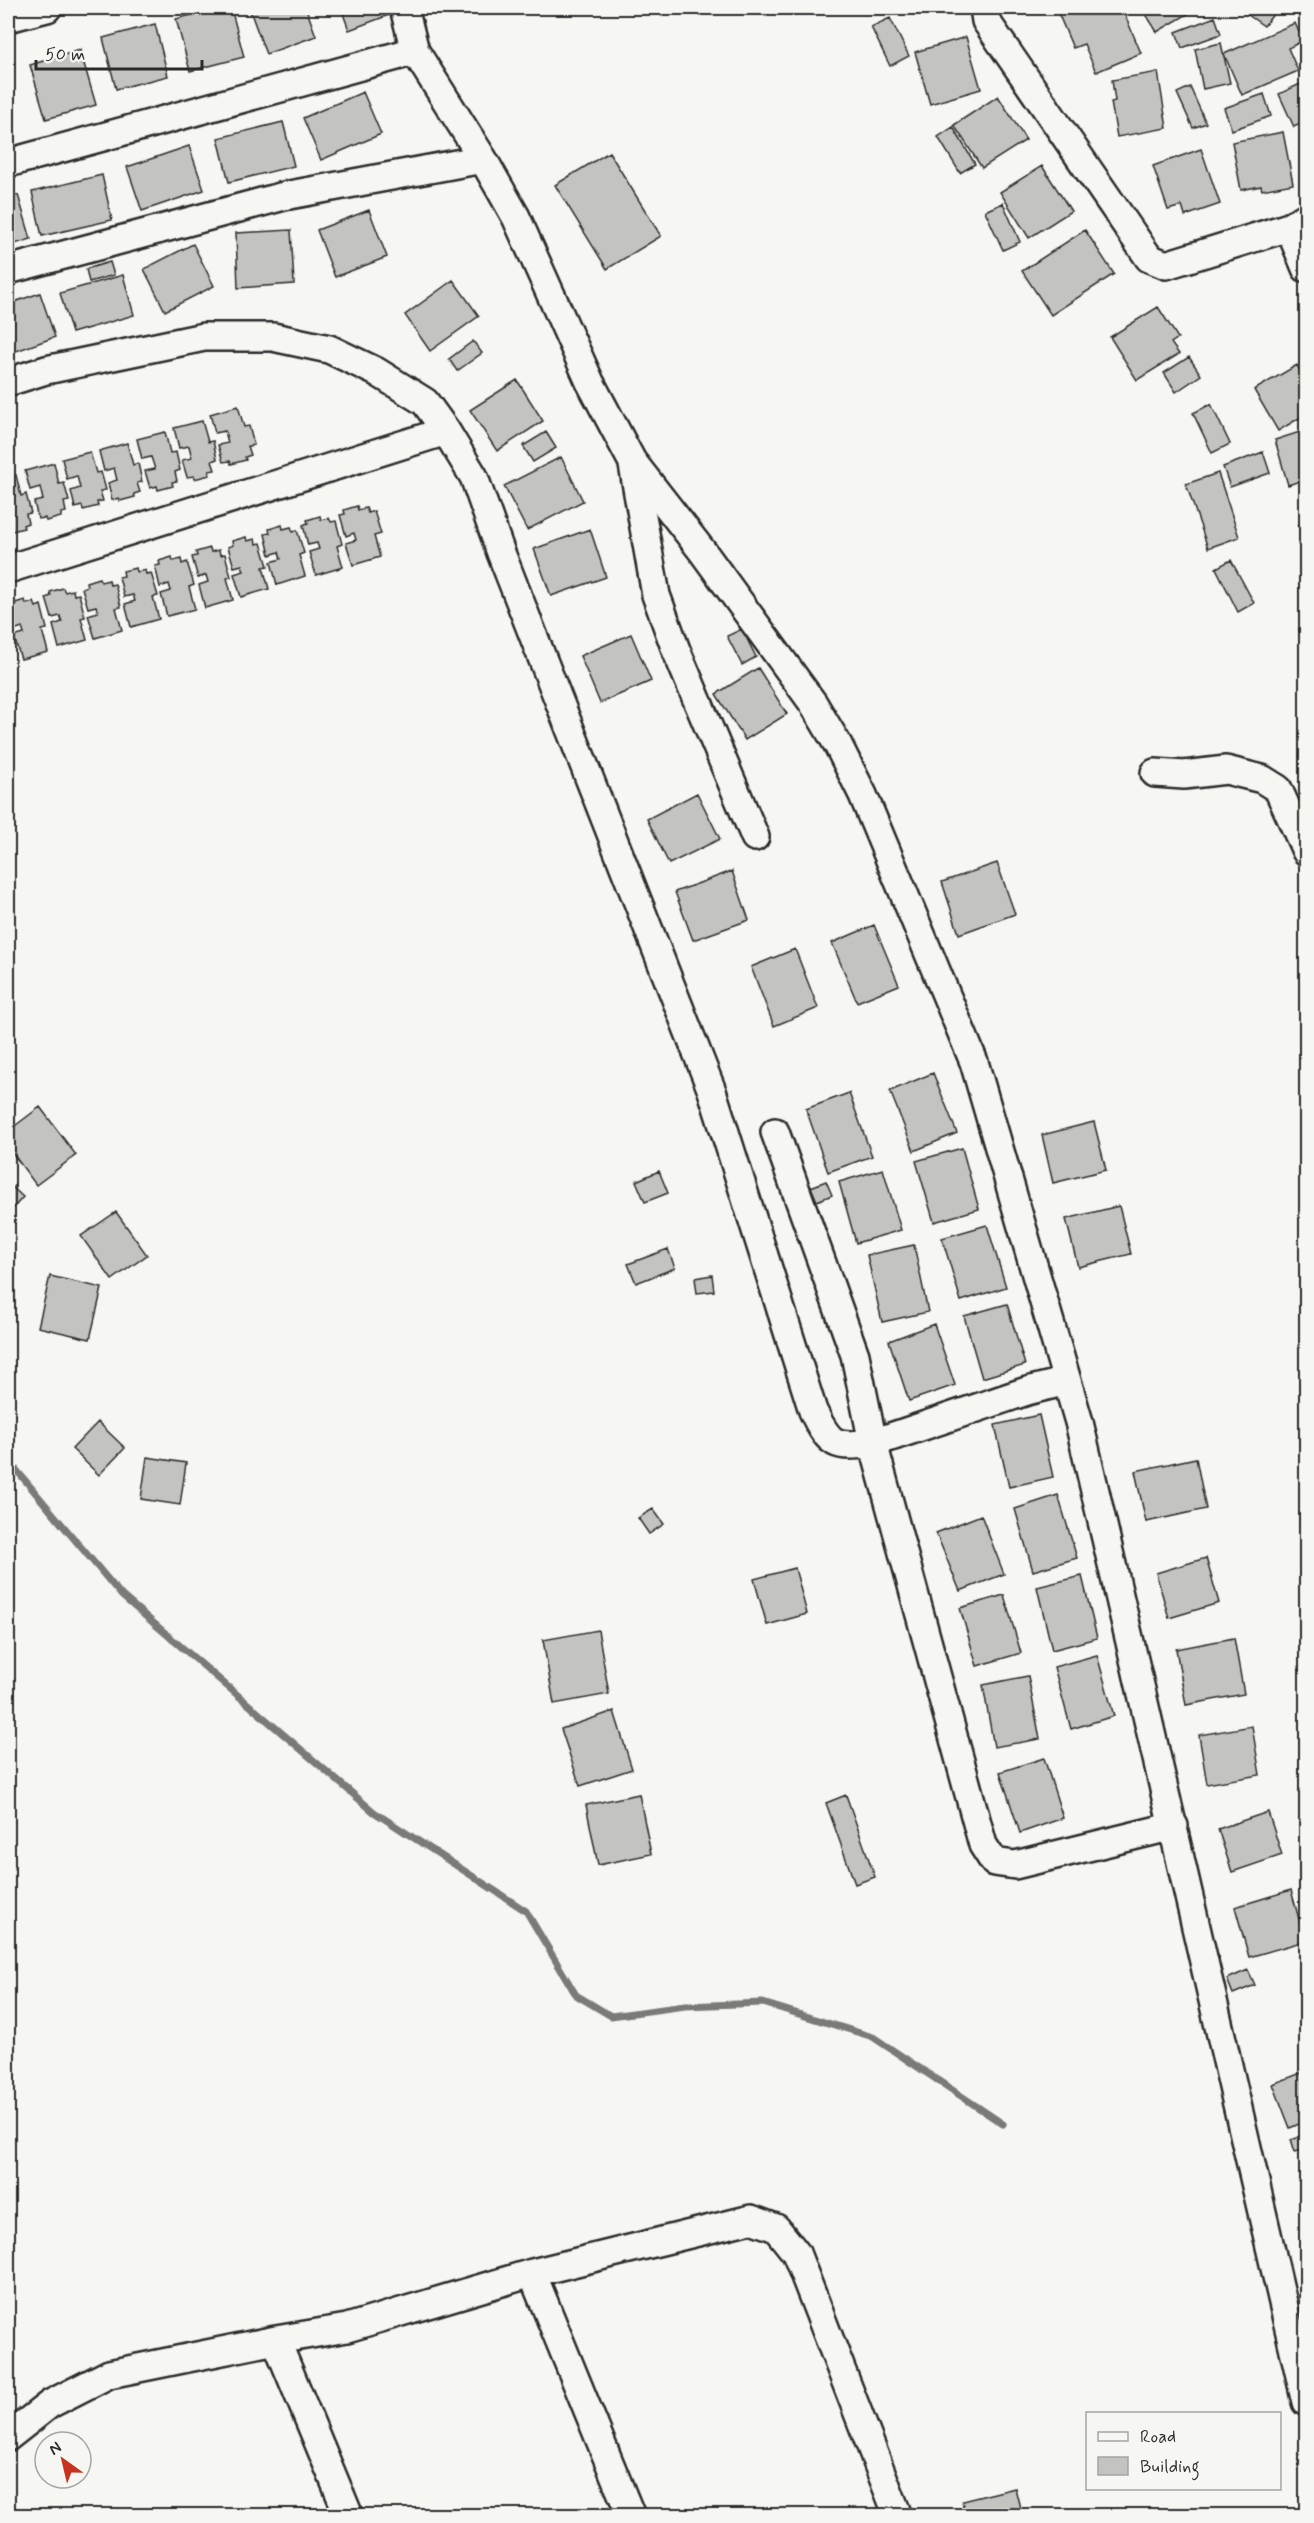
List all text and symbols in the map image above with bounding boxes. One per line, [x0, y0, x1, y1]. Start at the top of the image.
scale bar [36, 33, 202, 71]
text: 50 m [45, 43, 85, 67]
legend [1086, 2412, 1281, 2490]
text: Road [1140, 2425, 1176, 2449]
north arrow [33, 2430, 93, 2490]
text: N [45, 2437, 66, 2460]
text: Building [1140, 2455, 1200, 2481]

